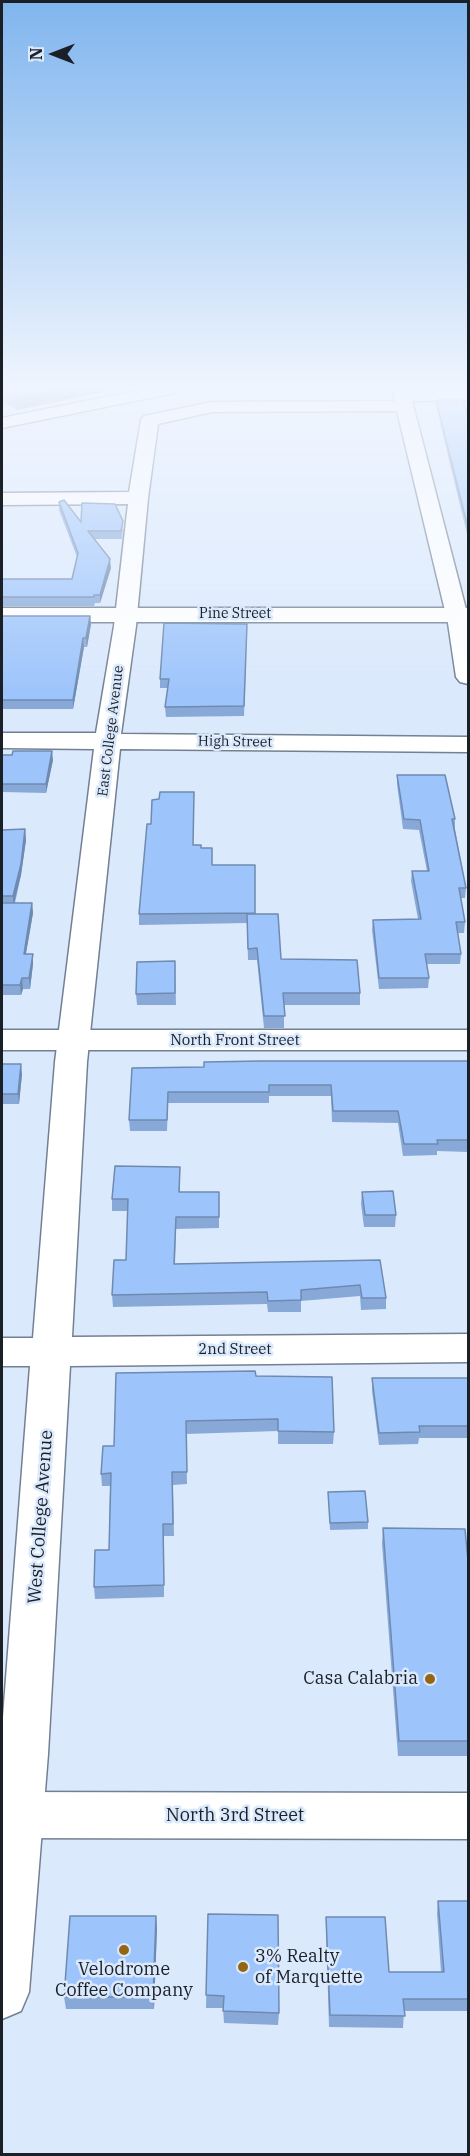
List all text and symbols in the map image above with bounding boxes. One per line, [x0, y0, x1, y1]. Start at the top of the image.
north arrow [24, 24, 84, 84]
text: N [26, 48, 46, 60]
street label: Pine Street [199, 606, 271, 622]
street label: East College Avenue [95, 665, 127, 797]
street label: High Street [198, 733, 272, 751]
street label: North Front Street [170, 1032, 300, 1050]
street label: 2nd Street [198, 1341, 272, 1359]
street label: West College Avenue [24, 1429, 58, 1605]
place label: Casa Calabria [303, 1668, 418, 1690]
marker: Casa Calabria [423, 1672, 437, 1686]
street label: North 3rd Street [166, 1805, 304, 1827]
marker: Velodrome Coffee Company [117, 1943, 131, 1957]
place label: 3% Realty of Marquette [255, 1946, 363, 1988]
place label: Velodrome Coffee Company [55, 1959, 193, 2002]
marker: 3% Realty of Marquette [236, 1960, 250, 1974]

